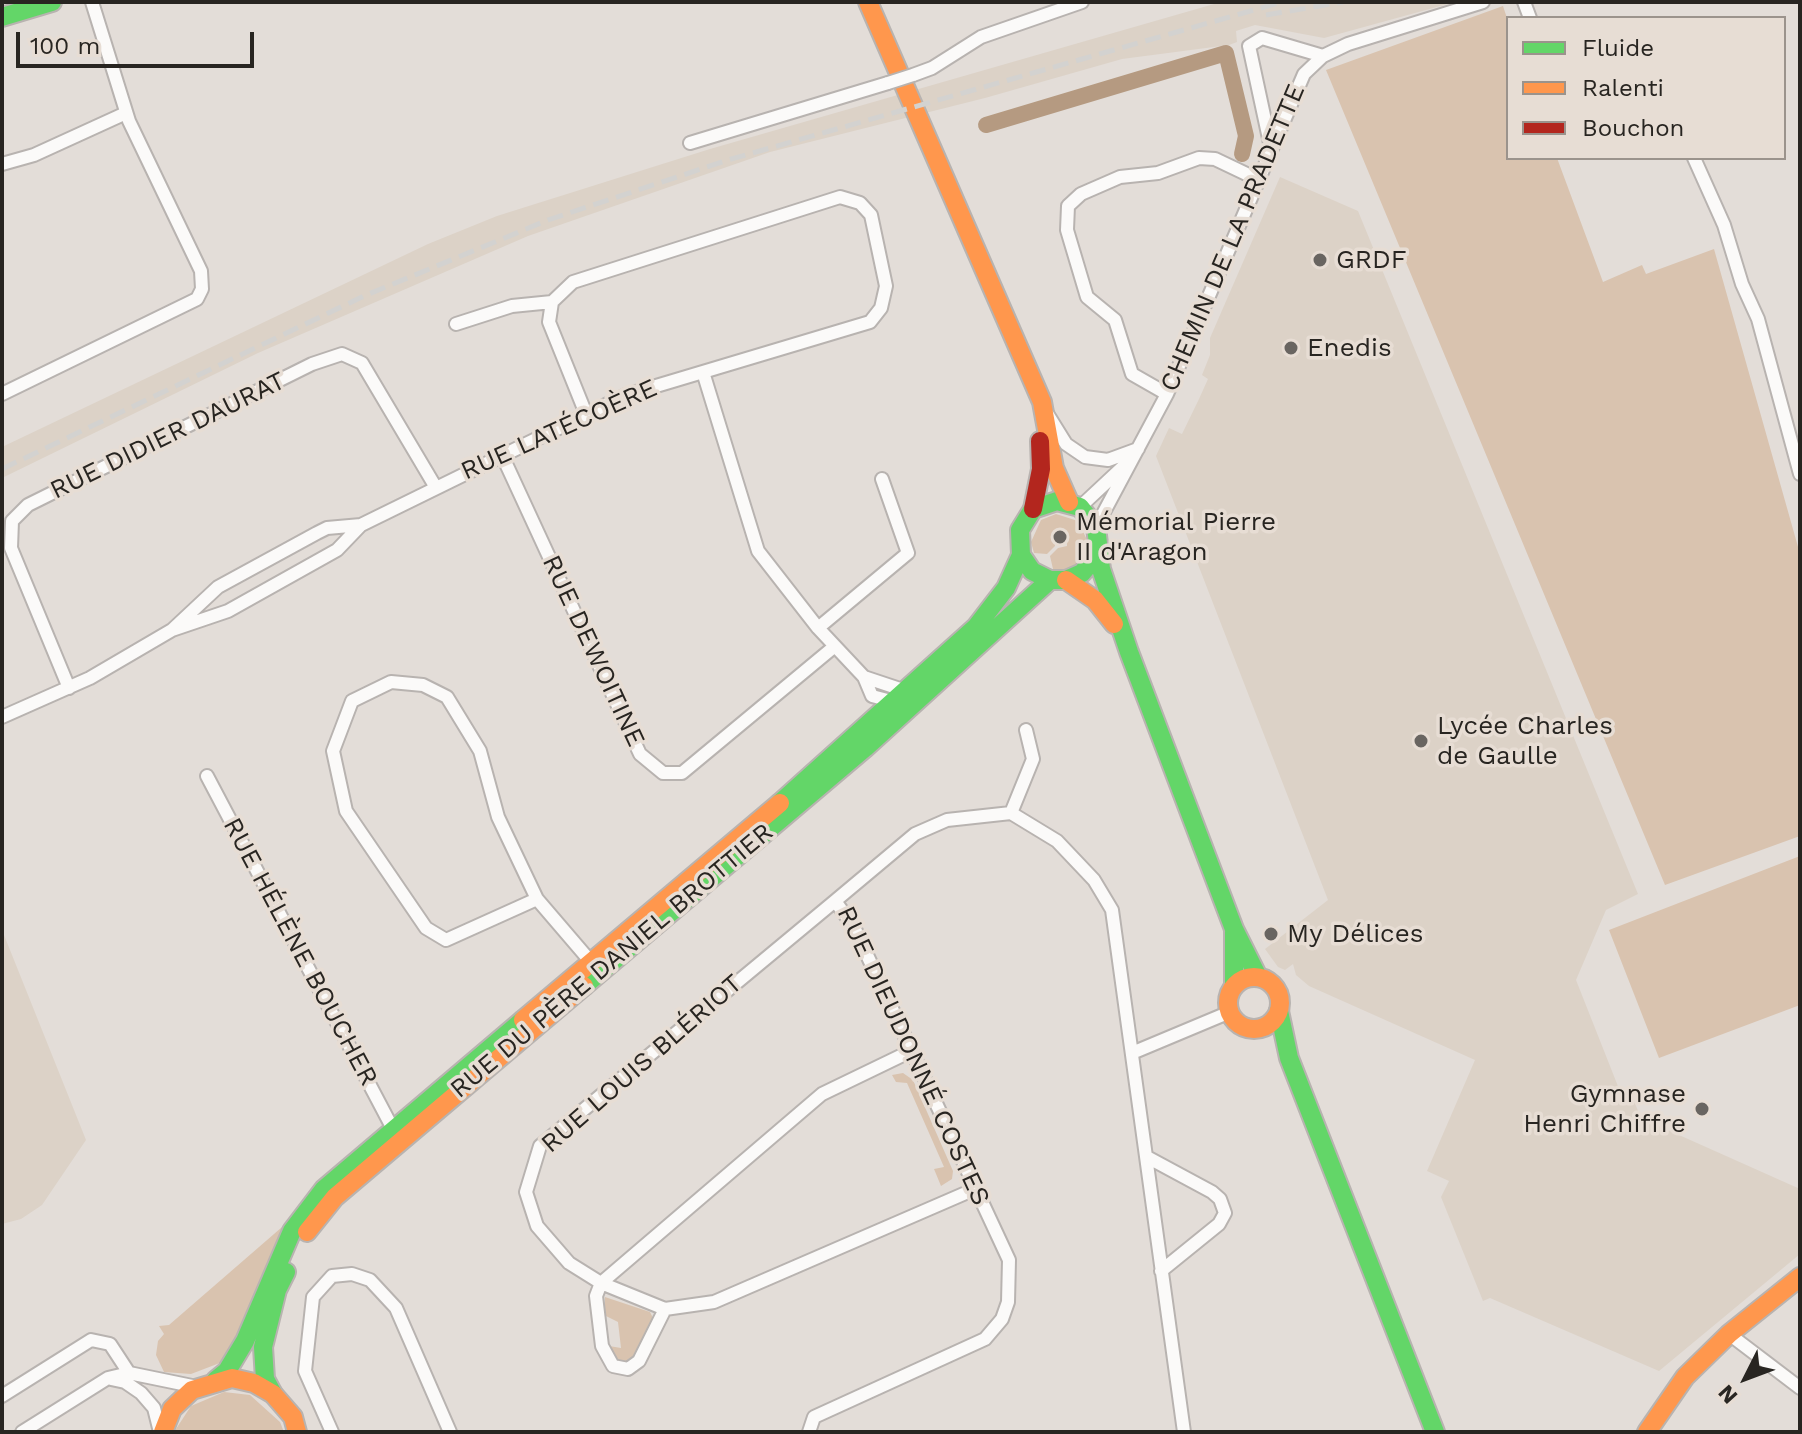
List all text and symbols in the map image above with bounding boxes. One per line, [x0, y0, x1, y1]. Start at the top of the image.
scale bar [20, 16, 258, 66]
legend [1506, 16, 1786, 160]
text: 100 m [30, 32, 100, 60]
text: Fluide [1582, 34, 1654, 62]
text: Ralenti [1582, 74, 1664, 102]
street label: CHEMIN DE LA PRADETTE [1154, 80, 1312, 396]
text: Bouchon [1582, 114, 1684, 142]
place label: GRDF [1336, 244, 1407, 276]
marker: GRDF [1311, 251, 1329, 269]
place label: Enedis [1307, 332, 1392, 364]
marker: Enedis [1282, 339, 1300, 357]
street label: RUE DIDIER DAURAT [45, 365, 291, 507]
street label: RUE LATÉCOÈRE [456, 373, 662, 487]
place label: Mémorial Pierre II d'Aragon [1076, 506, 1276, 568]
marker: Mémorial Pierre II d'Aragon [1051, 528, 1069, 546]
street label: RUE DEWOITINE [535, 550, 651, 752]
place label: Lycée Charles de Gaulle [1437, 710, 1613, 772]
marker: Lycée Charles de Gaulle [1412, 732, 1430, 750]
street label: RUE HÉLÈNE BOUCHER [216, 813, 384, 1091]
street label: RUE DU PÈRE DANIEL BROTTIER [444, 817, 780, 1105]
street label: RUE DIEUDONNÉ COSTES [830, 901, 996, 1211]
place label: My Délices [1287, 918, 1423, 950]
marker: My Délices [1262, 925, 1280, 943]
street label: RUE LOUIS BLÉRIOT [535, 968, 749, 1160]
place label: Gymnase Henri Chiffre [1523, 1078, 1686, 1140]
marker: Gymnase Henri Chiffre [1693, 1100, 1711, 1118]
north arrow [1706, 1338, 1786, 1418]
text: N [1713, 1380, 1743, 1409]

